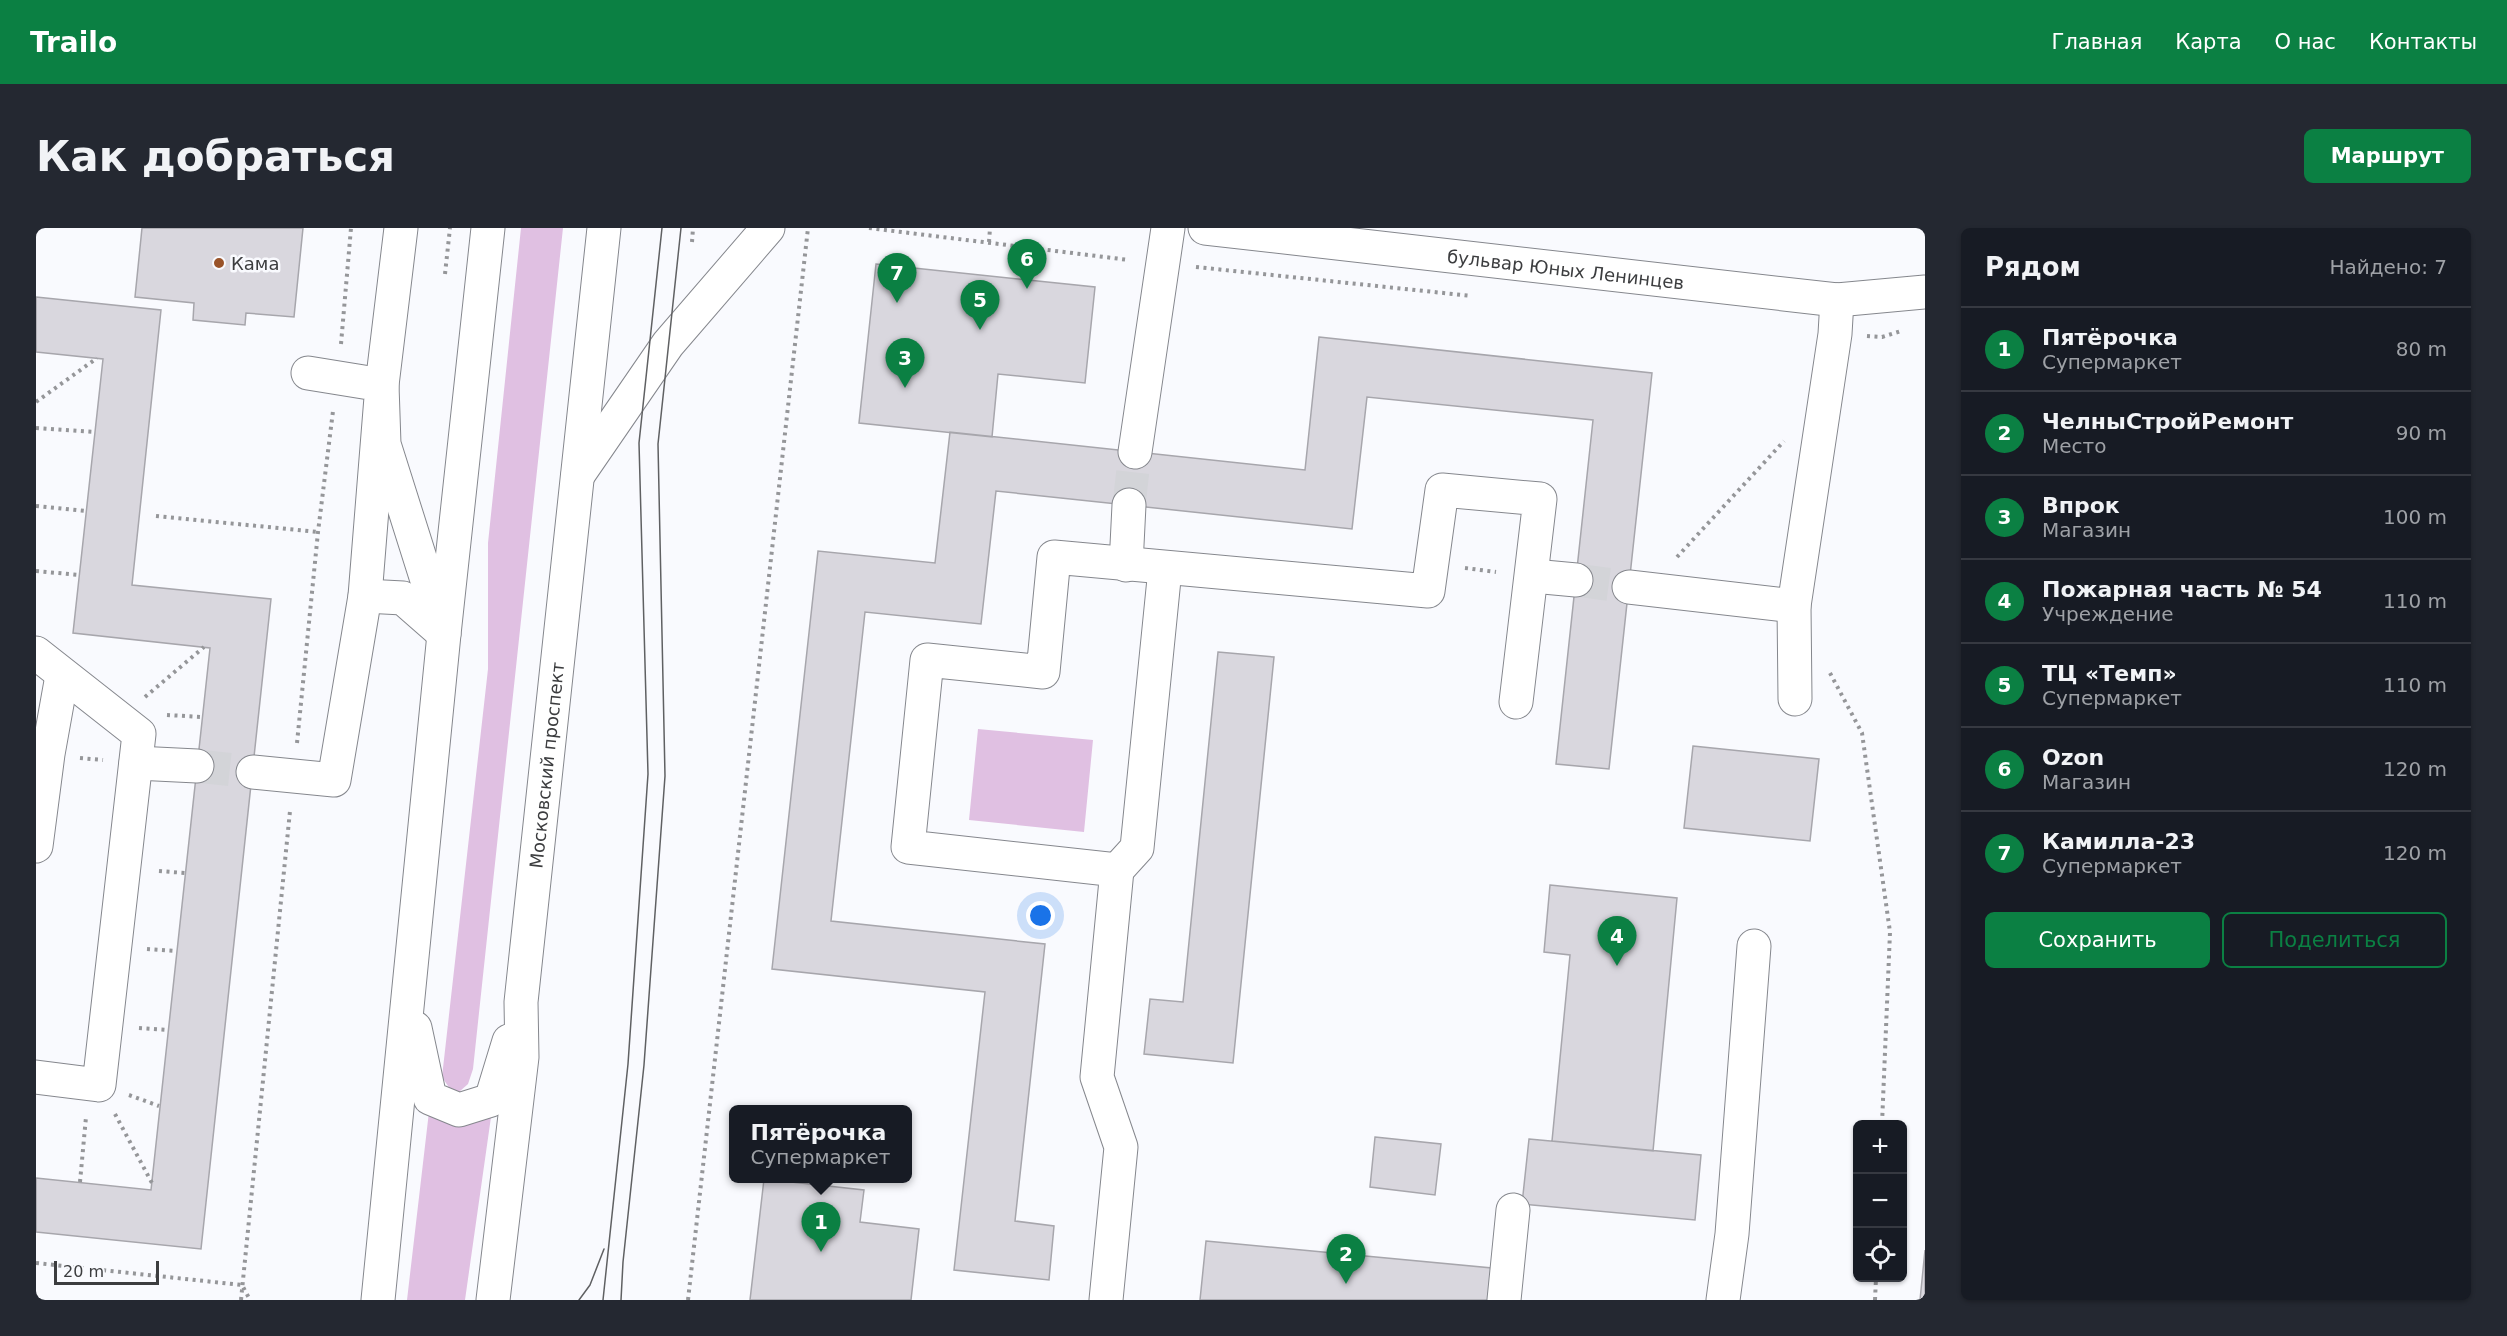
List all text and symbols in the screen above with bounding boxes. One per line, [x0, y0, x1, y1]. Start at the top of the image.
text: Trailo [30, 26, 117, 59]
text: Главная [2052, 30, 2142, 54]
text: Карта [2175, 30, 2242, 54]
text: О нас [2275, 30, 2336, 54]
text: Контакты [2369, 30, 2477, 54]
button: Маршрут [2304, 129, 2471, 183]
text: Как добраться [36, 132, 395, 181]
pin: 6 [1008, 239, 1046, 289]
street label: бульвар Юных Ленинцев [1446, 245, 1685, 293]
text: Рядом [1985, 252, 2081, 282]
place label: Кама [231, 253, 279, 274]
pin: 7 [878, 254, 916, 303]
text: Найдено: 7 [2329, 255, 2447, 279]
marker: Кама [212, 256, 226, 270]
pin: 5 [960, 280, 1000, 330]
text: Пятёрочка [2042, 325, 2178, 350]
text: 1 [1998, 337, 2011, 361]
text: 80 m [2396, 337, 2447, 361]
pin: 3 [886, 338, 924, 388]
text: Супермаркет [2042, 350, 2182, 374]
text: ЧелныСтройРемонт [2042, 409, 2293, 434]
text: 2 [1998, 421, 2011, 445]
text: 90 m [2396, 421, 2447, 445]
text: Место [2042, 434, 2106, 458]
text: Впрок [2042, 493, 2120, 518]
text: 3 [1998, 505, 2011, 529]
text: 100 m [2383, 505, 2447, 529]
text: Магазин [2042, 518, 2131, 542]
text: Пожарная часть № 54 [2042, 577, 2322, 602]
text: 4 [1998, 589, 2011, 613]
text: 110 m [2383, 589, 2447, 613]
text: Учреждение [2042, 602, 2174, 626]
street label: Московский проспект [525, 661, 568, 869]
text: ТЦ «Темп» [2042, 661, 2177, 686]
text: 5 [1998, 673, 2011, 697]
text: 110 m [2383, 673, 2447, 697]
text: Супермаркет [2042, 686, 2182, 710]
text: Ozon [2042, 745, 2104, 770]
text: 6 [1998, 757, 2011, 781]
text: 120 m [2383, 757, 2447, 781]
text: Магазин [2042, 770, 2131, 794]
text: Камилла-23 [2042, 829, 2195, 854]
text: 7 [1998, 841, 2011, 865]
text: 120 m [2383, 841, 2447, 865]
text: Супермаркет [2042, 854, 2182, 878]
your location [1026, 901, 1055, 930]
button: Сохранить [1985, 912, 2210, 968]
button: Поделиться [2222, 912, 2447, 968]
pin: 4 [1598, 916, 1636, 966]
popup [729, 1105, 912, 1183]
text: Пятёрочка [751, 1120, 886, 1145]
map controls [1853, 1120, 1907, 1282]
button: + [1853, 1120, 1907, 1174]
text: Супермаркет [751, 1145, 890, 1169]
button: − [1853, 1174, 1907, 1228]
pin: 1 [802, 1202, 840, 1252]
button: locate [1853, 1228, 1907, 1282]
pin: 2 [1326, 1234, 1366, 1284]
scale bar [54, 1258, 159, 1286]
text: 20 m [63, 1262, 104, 1281]

